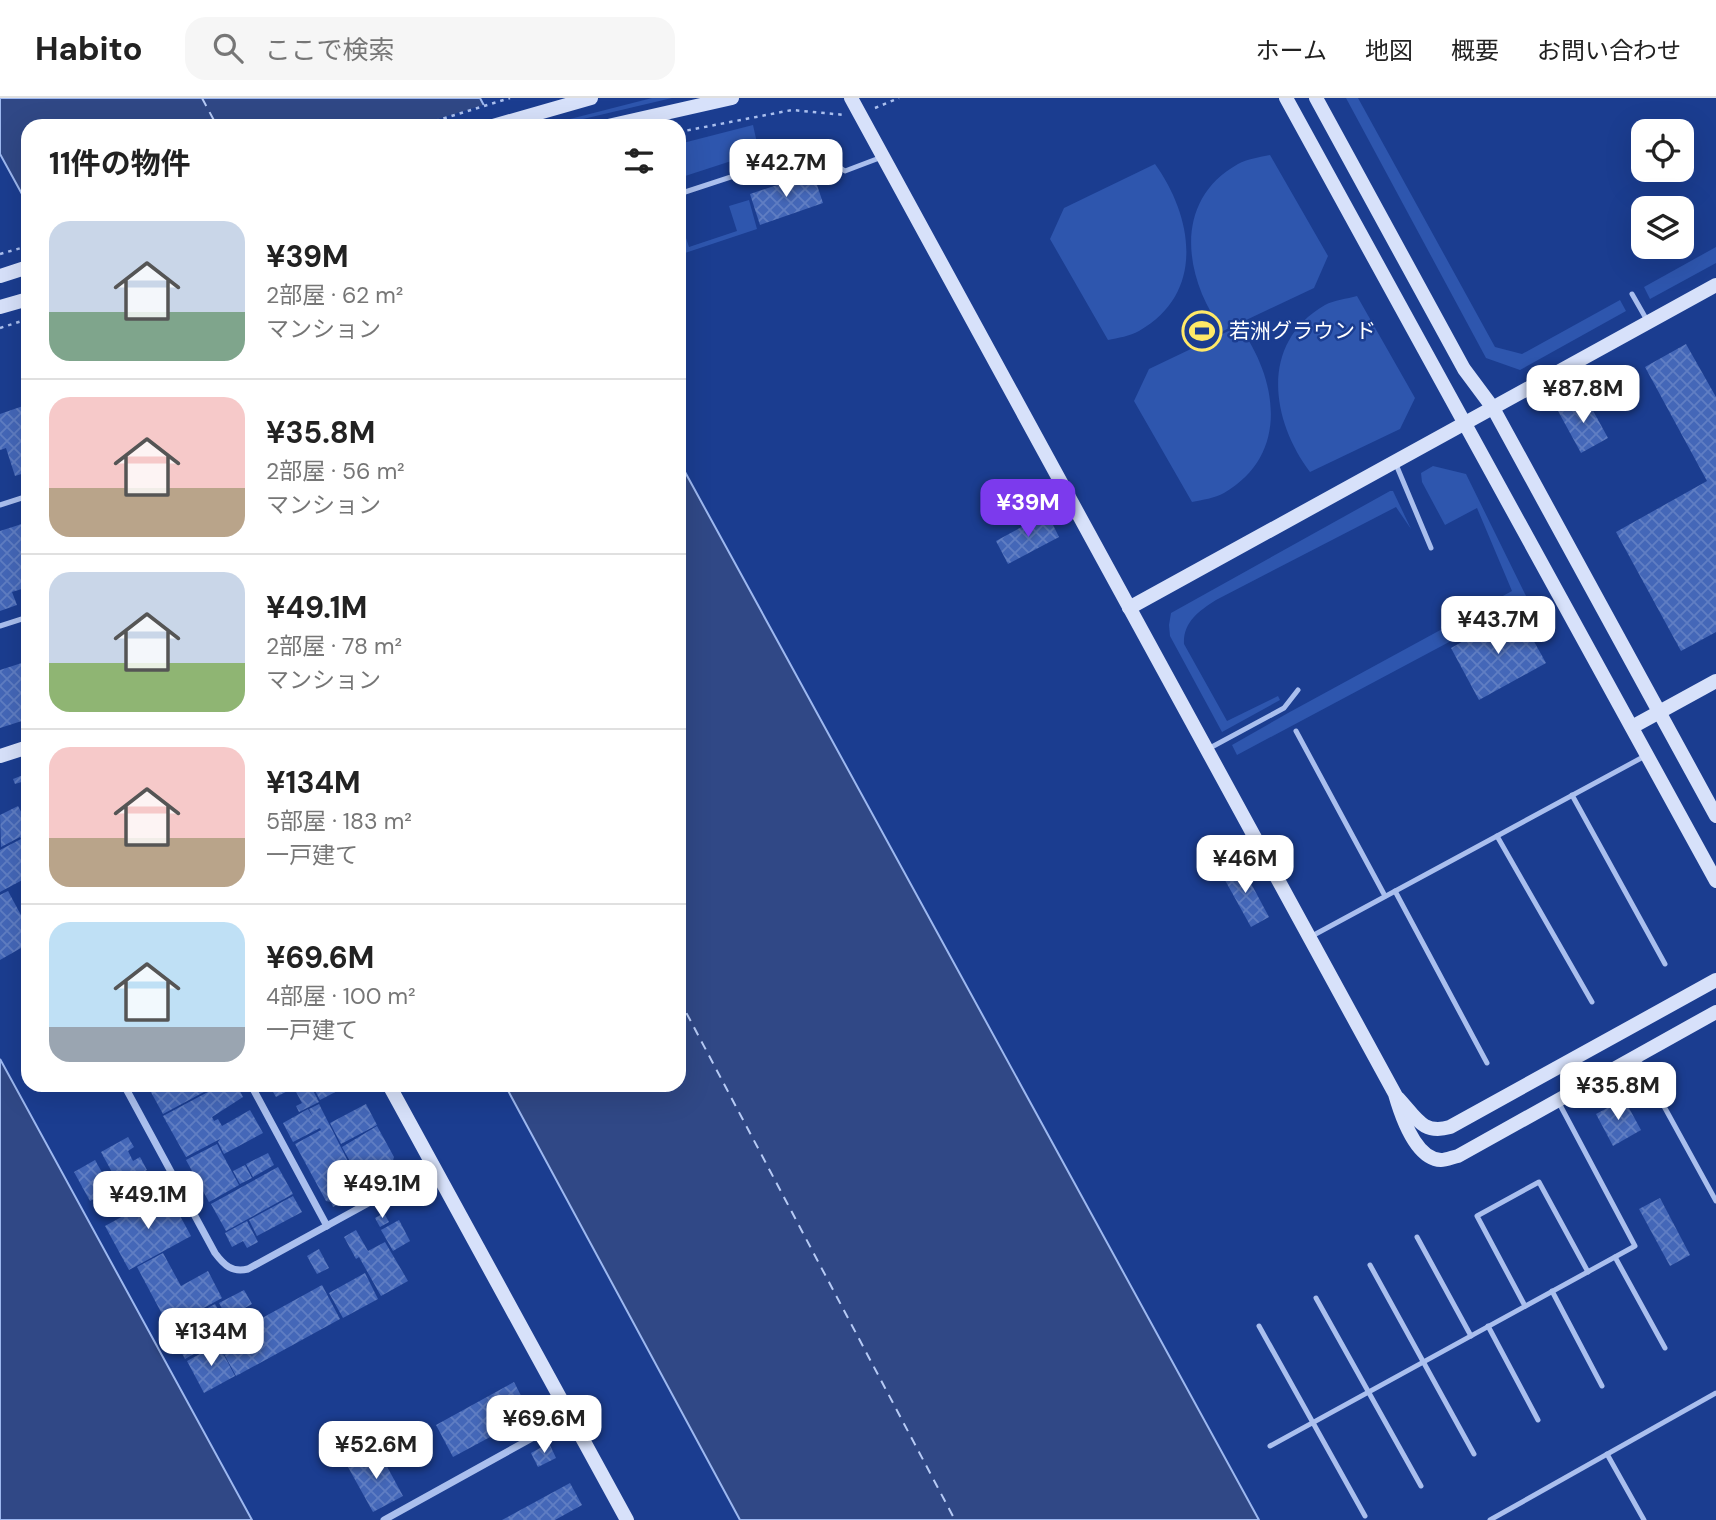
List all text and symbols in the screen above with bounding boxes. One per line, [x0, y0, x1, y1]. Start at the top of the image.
search box [185, 17, 675, 80]
text: Habito [35, 27, 143, 70]
icon: search [209, 29, 247, 67]
text: ここで検索 [265, 33, 395, 67]
text: ホーム [1256, 35, 1327, 66]
text: 地図 [1365, 35, 1413, 66]
text: 概要 [1451, 35, 1499, 66]
text: お問い合わせ [1537, 35, 1681, 66]
map controls [1631, 119, 1694, 259]
button: locate [1631, 119, 1694, 182]
pin: ¥42.7M [729, 140, 843, 199]
icon: filters [620, 142, 658, 180]
text: 11件の物件 [49, 144, 191, 183]
text: ¥42.7M [745, 147, 827, 177]
button: layers [1631, 196, 1694, 259]
text: ¥39M [266, 237, 349, 276]
icon: home [105, 249, 189, 333]
text: 2部屋 · 62 m² [266, 280, 403, 310]
sports icon: 若洲グラウンド [1181, 310, 1223, 352]
text: マンション [266, 314, 381, 344]
place label: 若洲グラウンド [1229, 317, 1376, 345]
pin: ¥87.8M [1526, 366, 1640, 425]
text: ¥87.8M [1543, 373, 1623, 403]
text: ¥35.8M [266, 413, 375, 452]
icon: home [105, 425, 189, 509]
text: 2部屋 · 56 m² [266, 456, 405, 486]
pin: ¥39M [987, 480, 1069, 539]
text: ¥39M [996, 487, 1060, 517]
text: マンション [266, 490, 381, 520]
text: ¥49.1M [266, 588, 367, 627]
pin: ¥43.7M [1441, 596, 1555, 656]
icon: home [105, 600, 189, 684]
text: ¥43.7M [1457, 604, 1539, 634]
text: 2部屋 · 78 m² [266, 631, 402, 661]
text: マンション [266, 665, 381, 695]
text: ¥134M [266, 763, 361, 802]
icon: home [105, 775, 189, 859]
text: 5部屋 · 183 m² [266, 806, 412, 836]
pin: ¥46M [1204, 836, 1286, 895]
text: 一戸建て [266, 840, 358, 870]
text: ¥46M [1213, 843, 1277, 873]
text: ¥69.6M [266, 938, 374, 977]
icon: home [105, 950, 189, 1034]
text: 4部屋 · 100 m² [266, 981, 416, 1011]
text: 一戸建て [266, 1015, 358, 1045]
pin: ¥35.8M [1561, 1062, 1675, 1122]
text: ¥35.8M [1576, 1070, 1660, 1100]
pin: ¥49.1M [325, 1160, 439, 1220]
text: ¥49.1M [343, 1168, 421, 1198]
pin: ¥49.1M [91, 1172, 205, 1231]
text: ¥49.1M [109, 1179, 187, 1209]
pin: ¥134M [162, 1308, 260, 1368]
text: ¥134M [175, 1316, 247, 1346]
pin: ¥69.6M [487, 1396, 601, 1455]
text: ¥69.6M [502, 1403, 586, 1433]
pin: ¥52.6M [319, 1422, 433, 1481]
text: ¥52.6M [335, 1429, 417, 1459]

